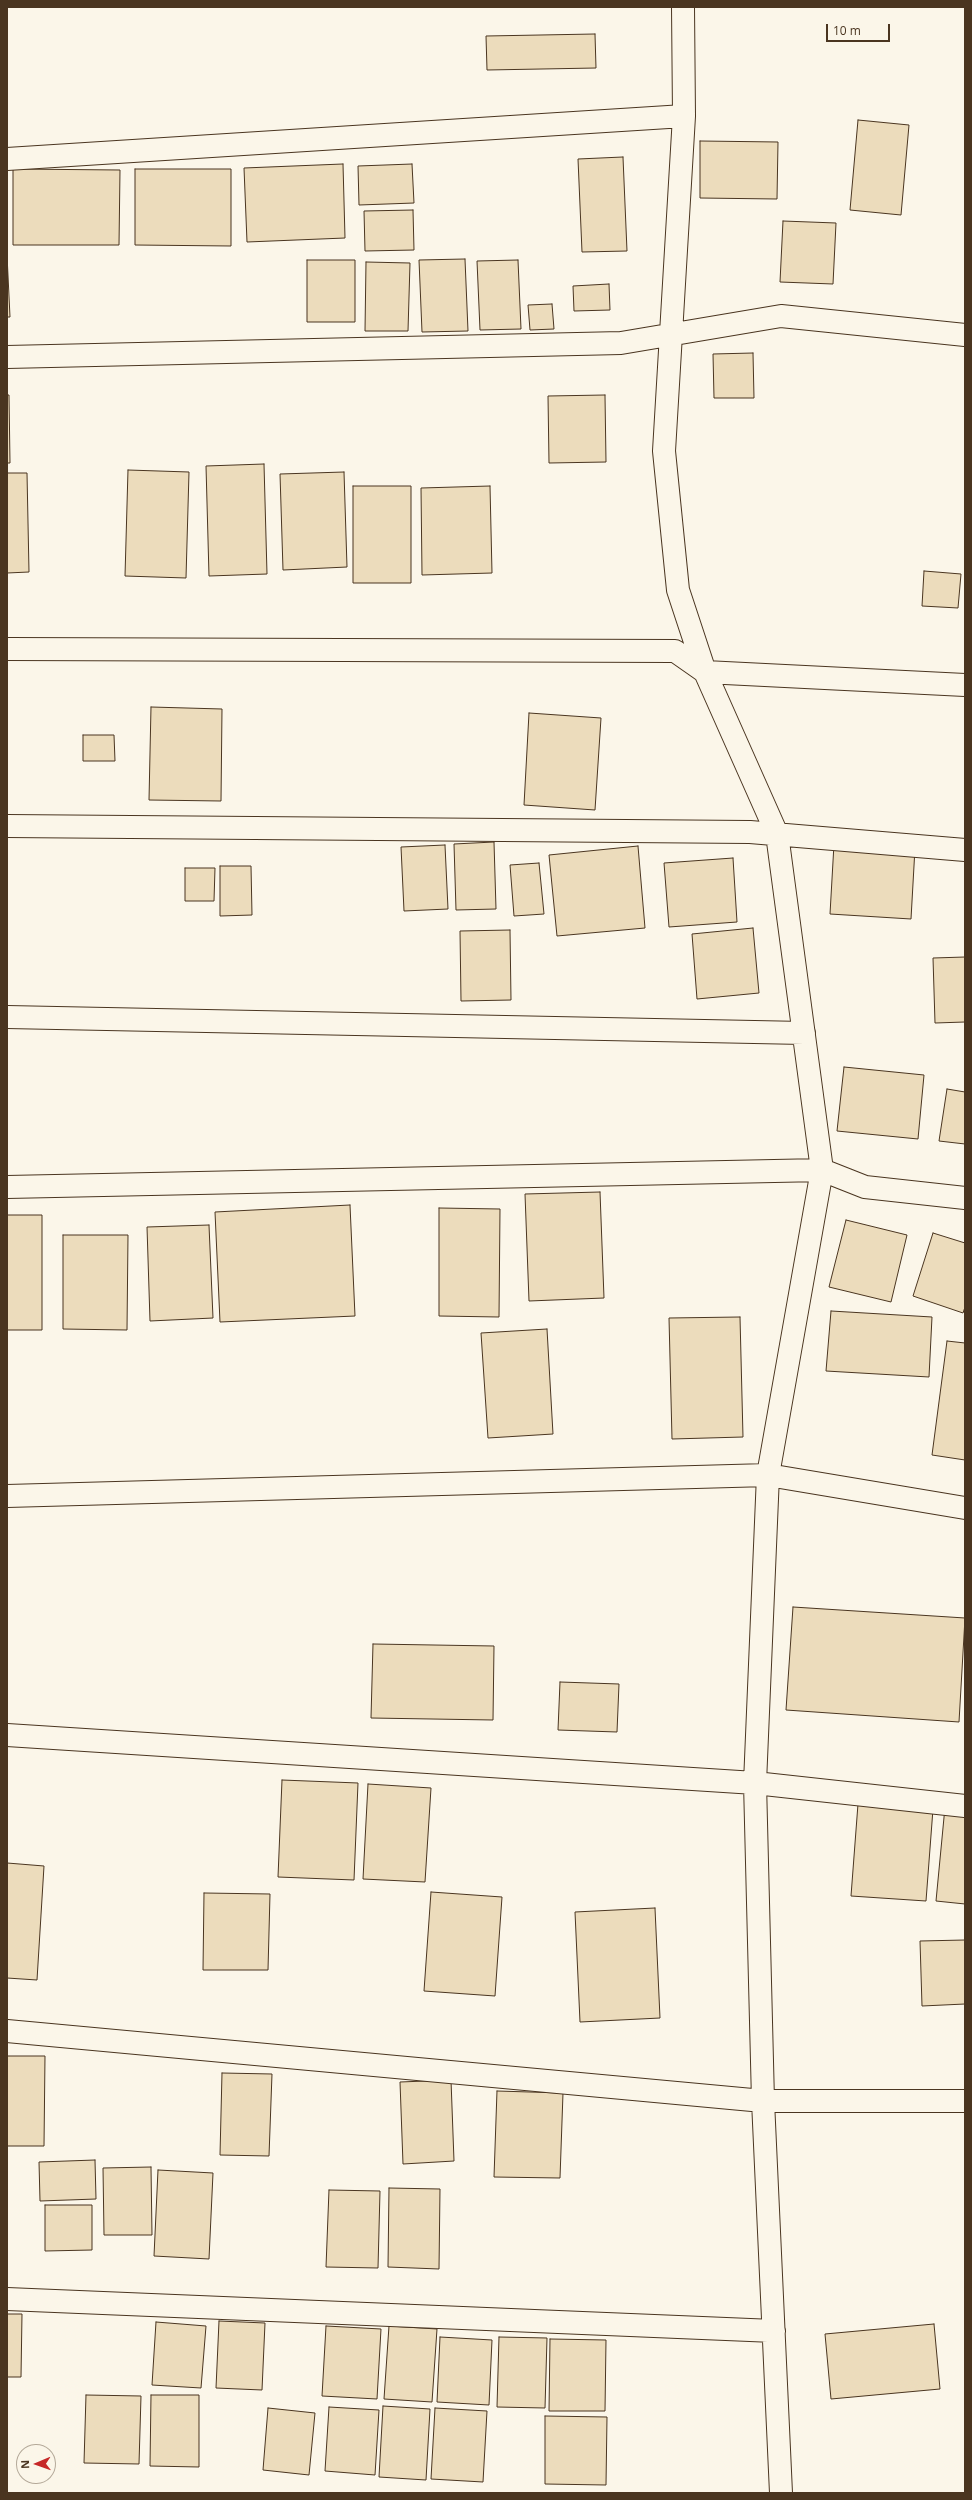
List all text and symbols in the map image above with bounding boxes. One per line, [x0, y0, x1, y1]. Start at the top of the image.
scale bar [828, 16, 892, 42]
text: 10 m [833, 22, 861, 39]
north arrow [16, 2444, 56, 2484]
text: N [17, 2460, 32, 2469]

